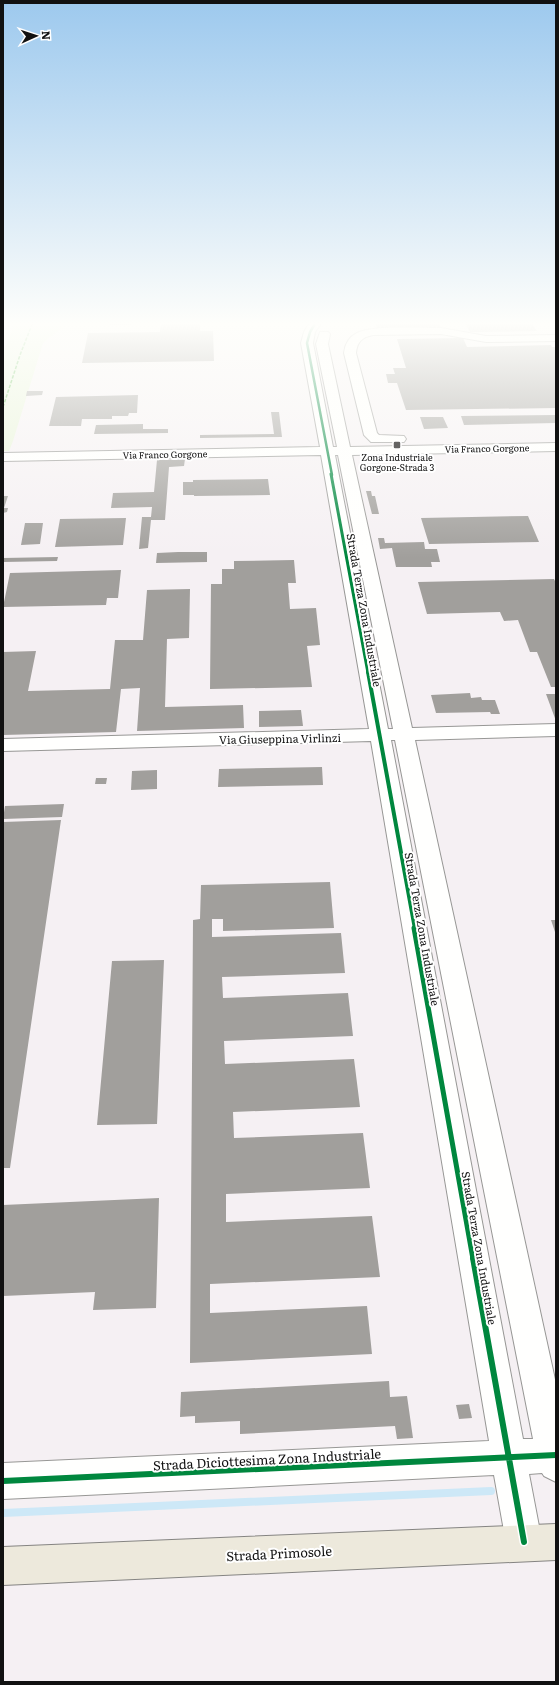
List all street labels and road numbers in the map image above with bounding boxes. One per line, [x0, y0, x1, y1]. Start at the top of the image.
street label: Via Franco Gorgone [445, 440, 530, 456]
street label: Via Franco Gorgone [123, 446, 208, 462]
street label: Strada Terza Zona Industriale [344, 532, 386, 688]
street label: Via Giuseppina Virlinzi [219, 729, 341, 747]
street label: Strada Terza Zona Industriale [402, 851, 444, 1007]
street label: Strada Terza Zona Industriale [459, 1170, 501, 1326]
street label: Strada Diciottesima Zona Industriale [152, 1444, 382, 1474]
street label: Strada Primosole [226, 1541, 333, 1565]

